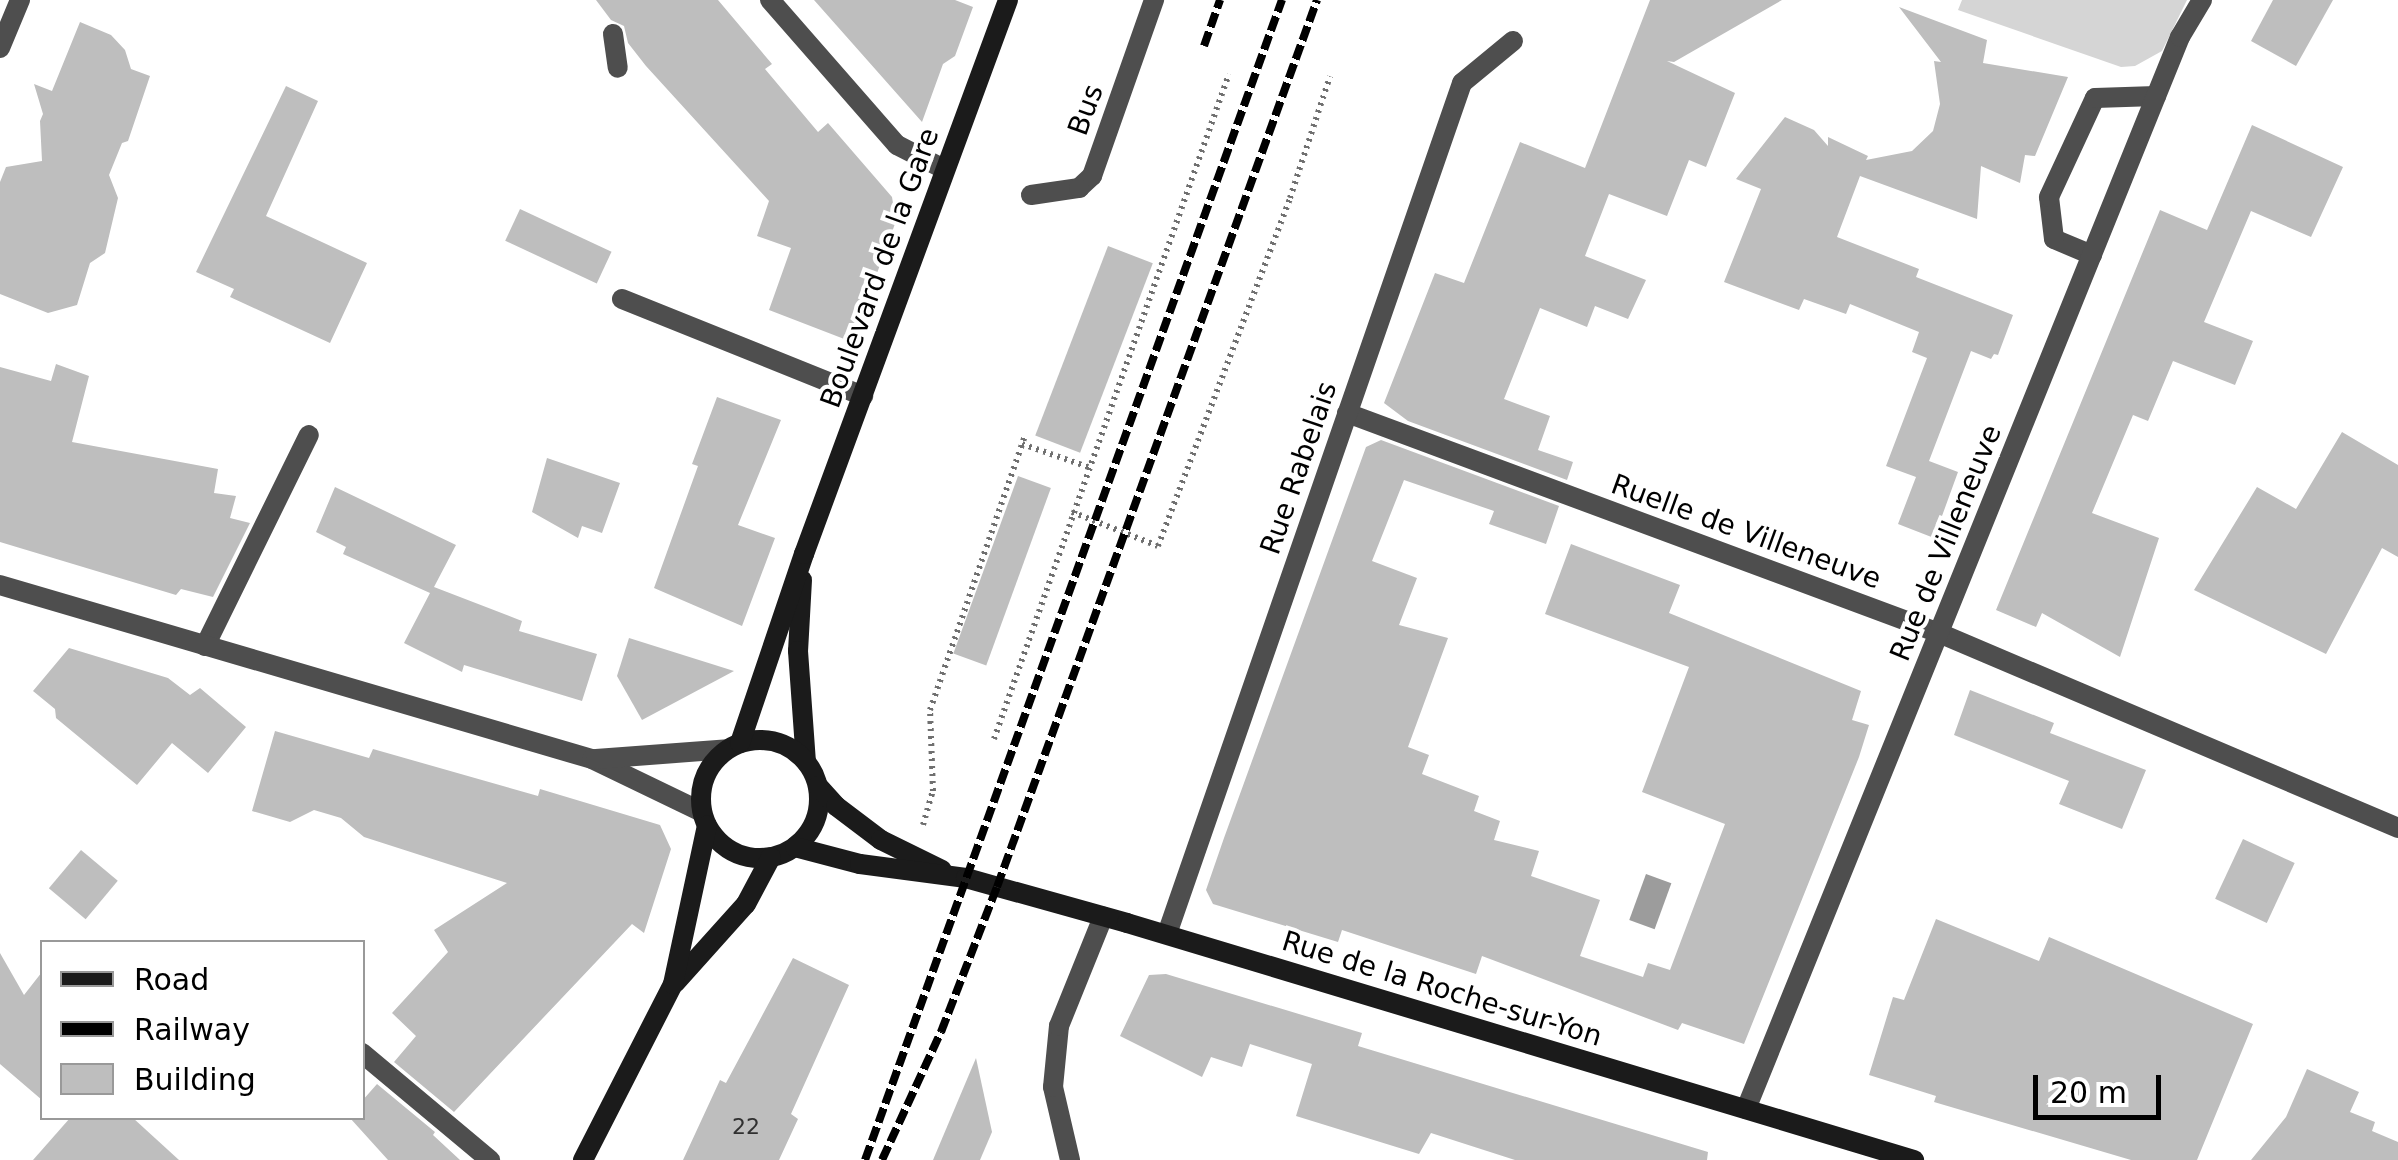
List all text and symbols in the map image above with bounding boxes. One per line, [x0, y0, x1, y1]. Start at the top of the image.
street label: Bus [1061, 80, 1111, 140]
street label: Boulevard de la Gare [814, 124, 946, 412]
street label: Rue Rabelais [1254, 377, 1344, 559]
street label: Rue de Villeneuve [1883, 420, 2009, 666]
street label: Ruelle de Villeneuve [1607, 468, 1885, 596]
street label: Rue de la Roche-sur-Yon [1278, 924, 1606, 1054]
legend [40, 940, 365, 1120]
text: Road [134, 962, 209, 997]
text: Railway [134, 1012, 250, 1047]
scale bar [2038, 1055, 2166, 1117]
text: Building [134, 1062, 256, 1097]
text: 20 m [2050, 1075, 2127, 1110]
house number: 22 [732, 1114, 760, 1140]

